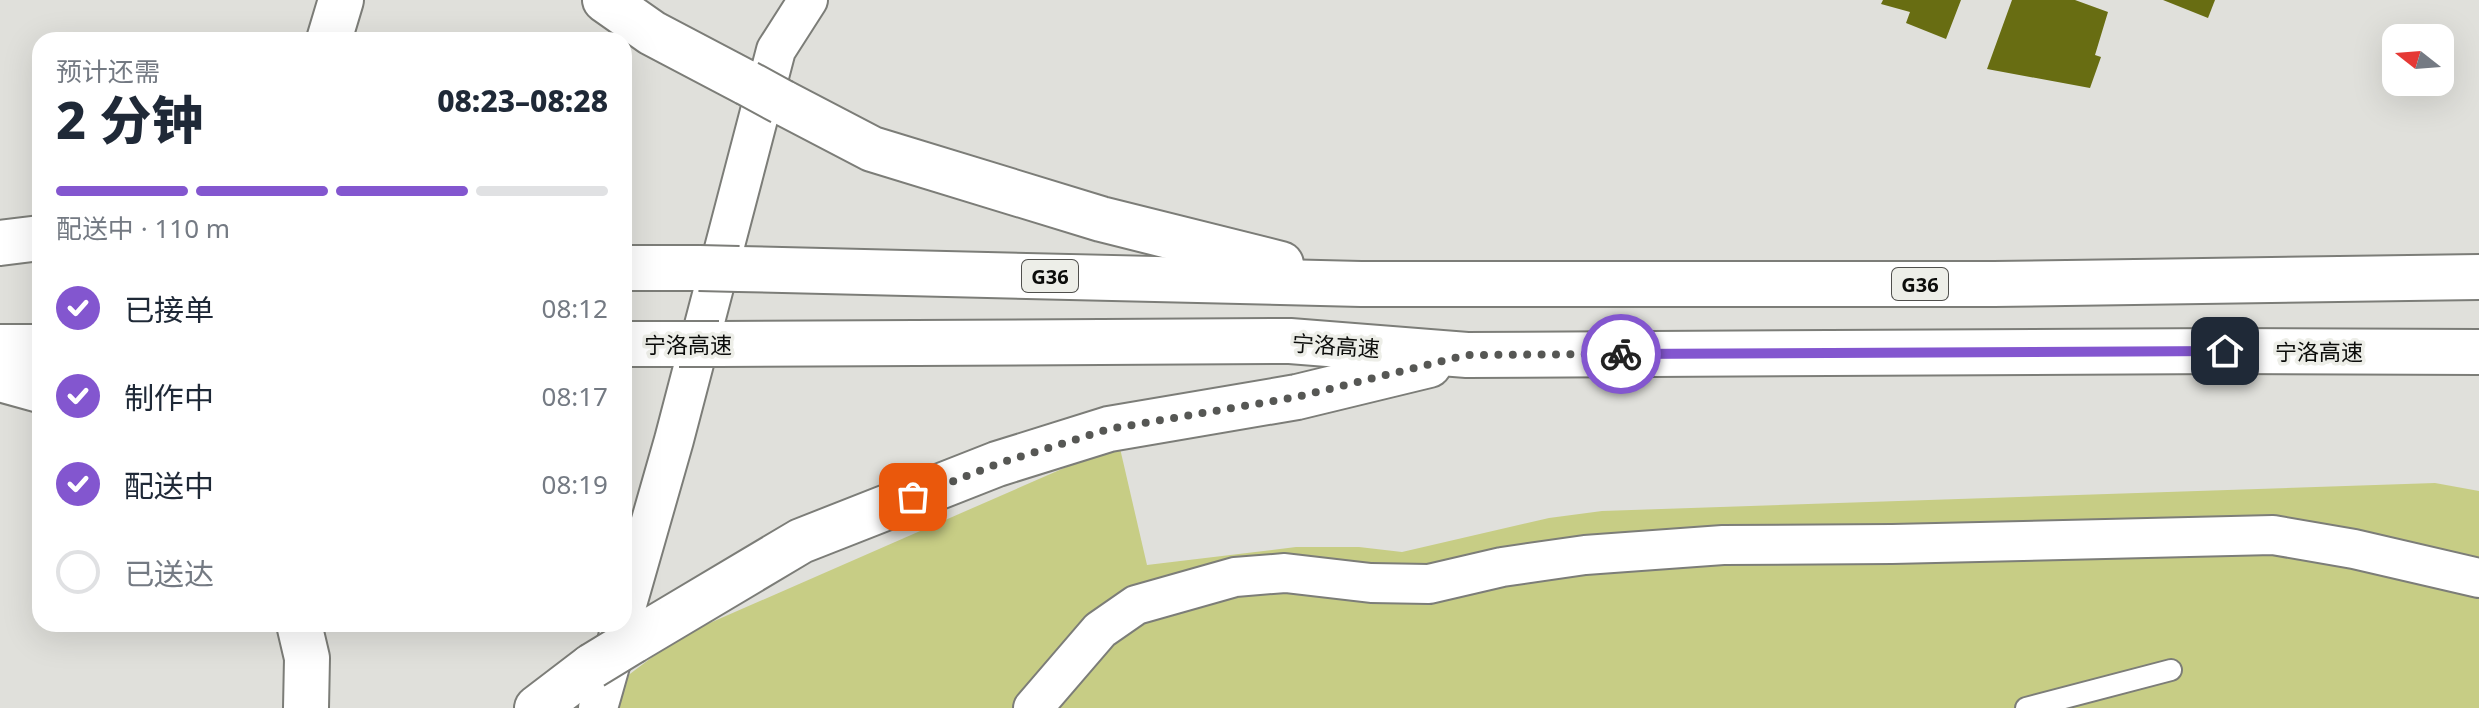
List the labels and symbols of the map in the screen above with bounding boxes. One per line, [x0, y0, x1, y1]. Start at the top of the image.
north arrow [2382, 24, 2454, 96]
road number: G36 [1022, 260, 1078, 292]
road number: G36 [1892, 268, 1948, 300]
courier [1581, 314, 1661, 394]
pin [2191, 317, 2259, 385]
street label: 宁洛高速 [1291, 327, 1381, 363]
street label: 宁洛高速 [644, 329, 732, 359]
street label: 宁洛高速 [2275, 336, 2363, 366]
pin [879, 463, 947, 531]

